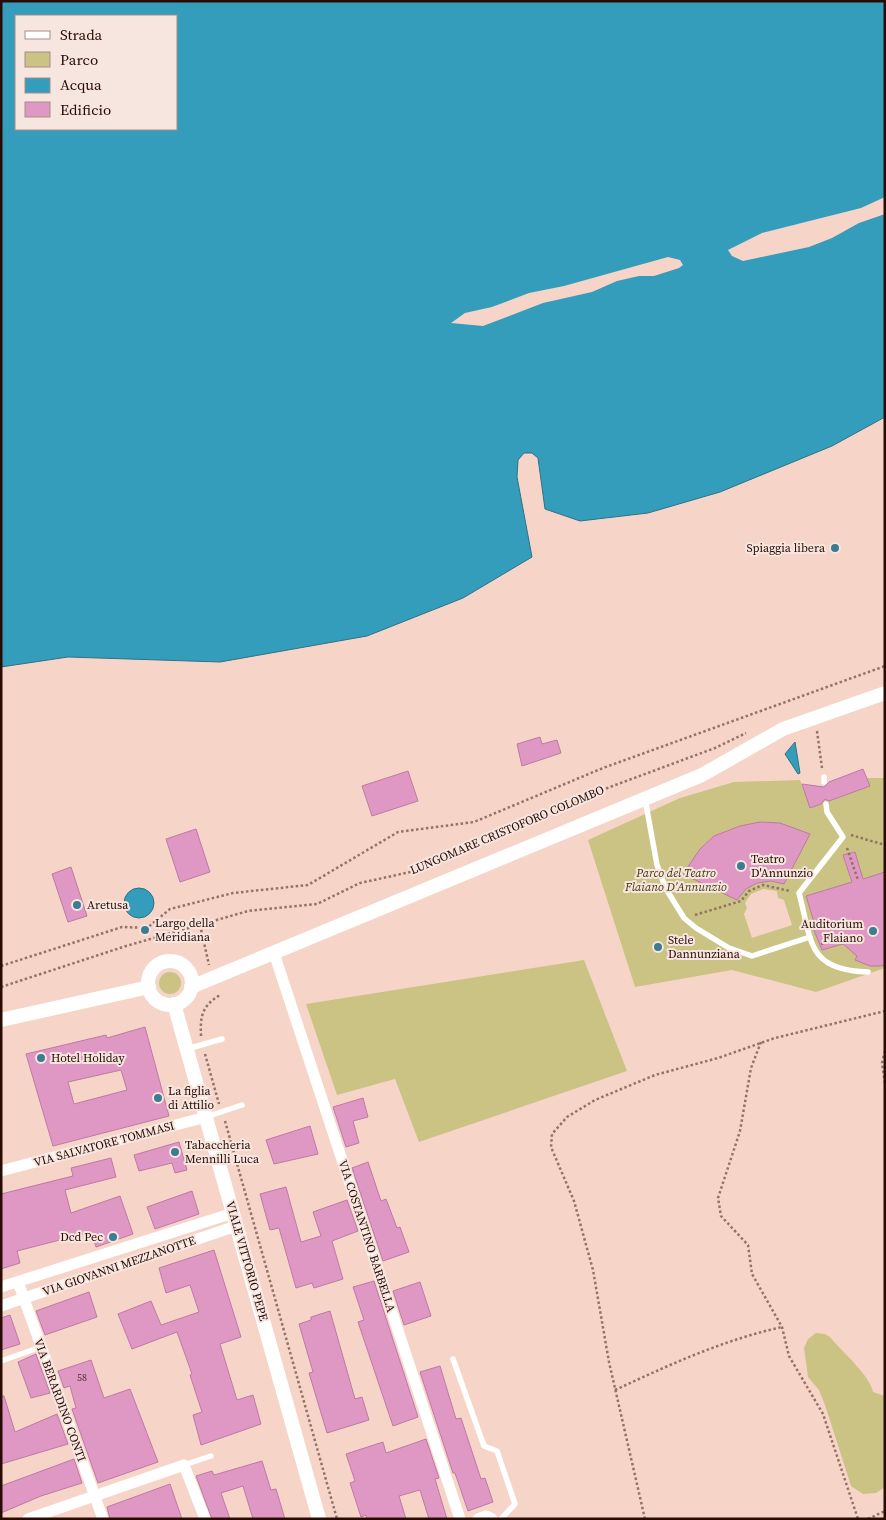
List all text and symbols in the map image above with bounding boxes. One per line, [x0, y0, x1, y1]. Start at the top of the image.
legend [15, 15, 178, 130]
text: Strada [60, 24, 103, 45]
text: Parco [60, 49, 98, 70]
text: Acqua [60, 74, 102, 95]
text: Edificio [60, 99, 111, 120]
place label: Spiaggia libera [746, 540, 826, 556]
marker: Spiaggia libera [829, 542, 841, 554]
street label: LUNGOMARE CRISTOFORO COLOMBO [407, 782, 607, 878]
place label: Teatro D'Annunzio [751, 851, 813, 881]
marker: Teatro D'Annunzio [735, 860, 747, 872]
park label: Parco del Teatro Flaiano D'Annunzio [624, 865, 727, 895]
place label: Aretusa [87, 897, 129, 913]
marker: Aretusa [71, 899, 83, 911]
place label: Largo della Meridiana [155, 915, 215, 945]
place label: Auditorium Flaiano [801, 916, 863, 946]
marker: Largo della Meridiana [139, 924, 151, 936]
marker: Auditorium Flaiano [867, 925, 879, 937]
place label: Stele Dannunziana [668, 932, 741, 962]
marker: Stele Dannunziana [652, 941, 664, 953]
place label: Hotel Holiday [51, 1050, 125, 1066]
marker: Hotel Holiday [35, 1052, 47, 1064]
place label: La figlia di Attilio [168, 1083, 215, 1113]
marker: La figlia di Attilio [152, 1092, 164, 1104]
street label: VIA SALVATORE TOMMASI [32, 1118, 176, 1170]
place label: Tabaccheria Mennilli Luca [185, 1137, 260, 1167]
marker: Tabaccheria Mennilli Luca [169, 1146, 181, 1158]
street label: VIA COSTANTINO BARBELLA [335, 1158, 399, 1314]
street label: VIALE VITTORIO PEPE [222, 1199, 272, 1323]
place label: Dcd Pec [60, 1229, 103, 1245]
marker: Dcd Pec [107, 1231, 119, 1243]
street label: VIA GIOVANNI MEZZANOTTE [40, 1232, 198, 1300]
street label: VIA BERARDINO CONTI [30, 1336, 90, 1464]
house number: 58 [77, 1371, 87, 1384]

